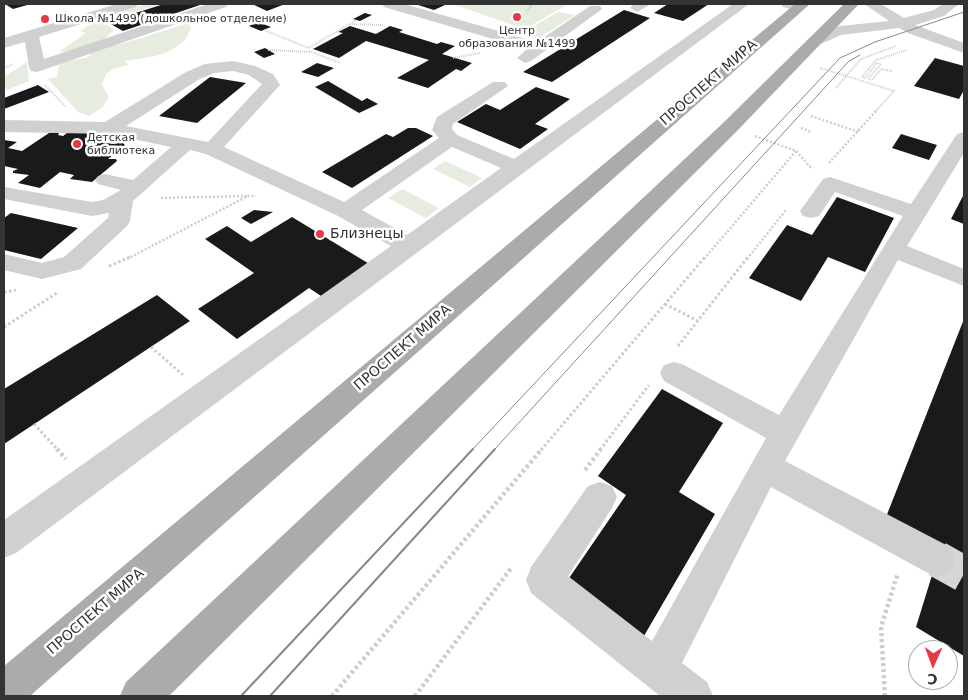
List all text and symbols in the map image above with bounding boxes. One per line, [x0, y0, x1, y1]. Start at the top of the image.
marker: Центр образования №1499 [511, 11, 523, 23]
place label: Школа №1499 (дошкольное отделение) [55, 12, 287, 26]
marker: Школа №1499 (дошкольное отделение) [39, 13, 51, 25]
place label: Центр образования №1499 [459, 24, 575, 50]
street label: ПРОСПЕКТ МИРА [657, 36, 761, 130]
place label: Детская библиотека [87, 131, 155, 157]
marker: Детская библиотека [71, 138, 83, 150]
place label: Близнецы [330, 226, 403, 242]
marker: Близнецы [314, 228, 326, 240]
street label: ПРОСПЕКТ МИРА [351, 301, 455, 395]
street label: ПРОСПЕКТ МИРА [44, 565, 148, 659]
north arrow [908, 640, 958, 690]
text: С [927, 671, 938, 687]

